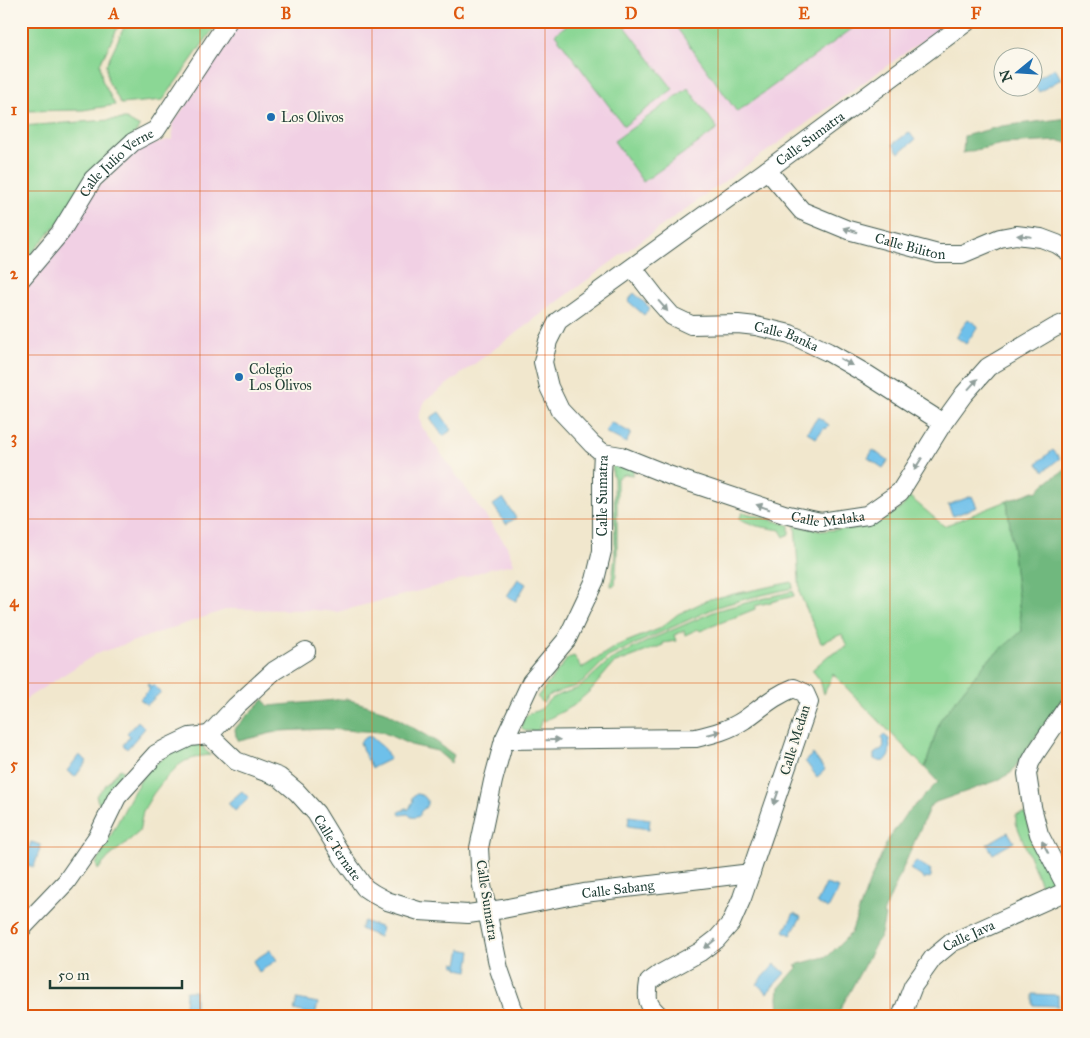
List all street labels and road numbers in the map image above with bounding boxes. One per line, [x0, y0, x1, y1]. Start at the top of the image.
street label: Calle Sumatra [772, 107, 848, 169]
street label: Calle Julio Verne [76, 124, 156, 200]
street label: Calle Biliton [873, 229, 946, 263]
street label: Calle Banka [753, 317, 821, 355]
street label: Calle Sumatra [594, 455, 611, 536]
street label: Calle Malaka [790, 507, 866, 531]
street label: Calle Medan [776, 702, 814, 777]
street label: Calle Ternate [310, 811, 366, 884]
street label: Calle Sumatra [472, 859, 502, 941]
street label: Calle Sabang [581, 876, 655, 902]
street label: Calle Java [939, 916, 997, 955]

